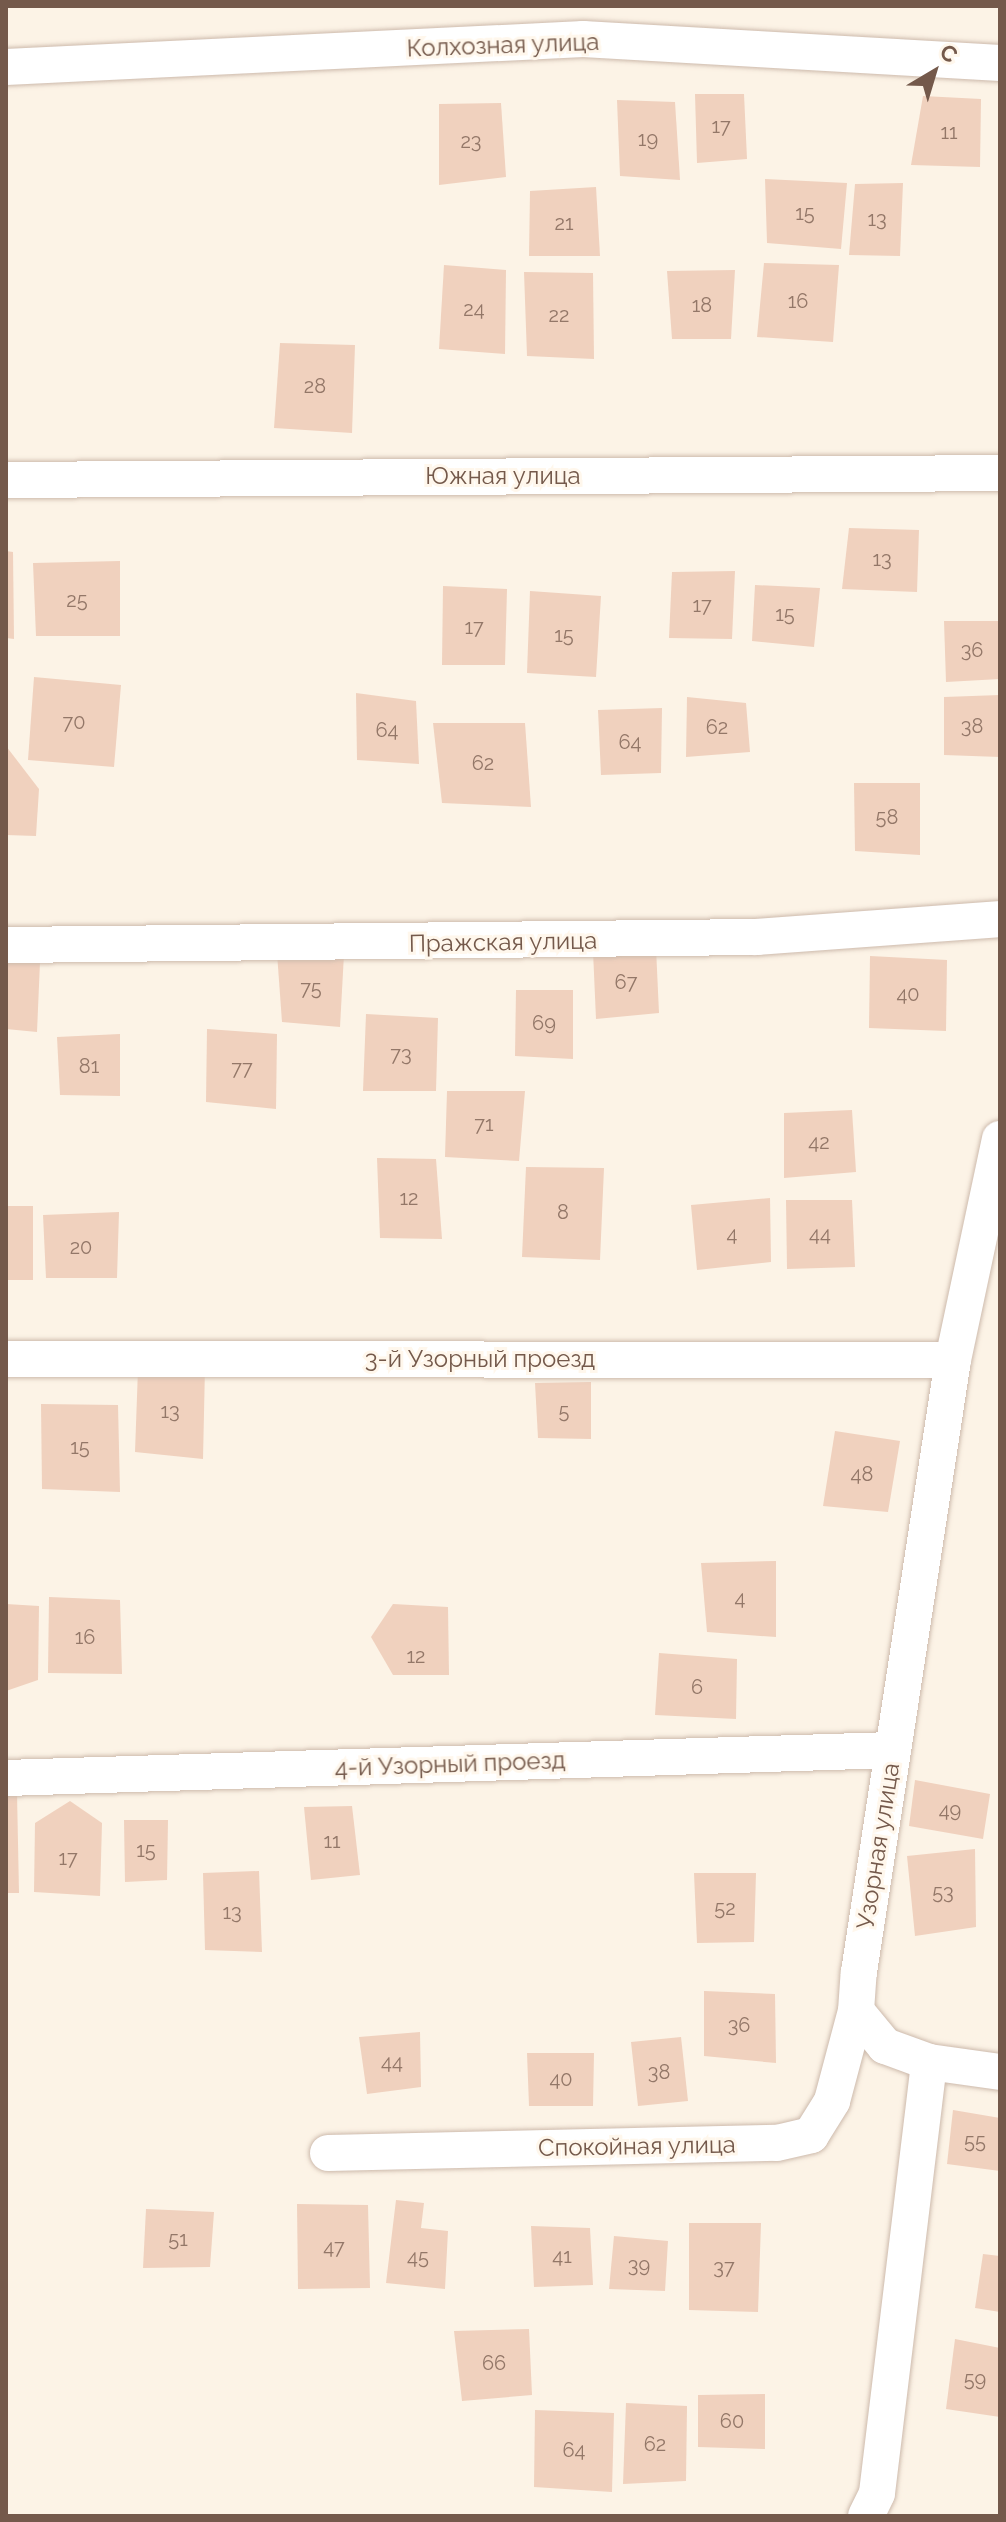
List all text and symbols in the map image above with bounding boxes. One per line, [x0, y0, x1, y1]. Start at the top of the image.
street label: Колхозная улица [406, 27, 600, 63]
north arrow [894, 32, 974, 112]
text: С [935, 38, 963, 68]
house number: 17 [711, 114, 731, 138]
house number: 11 [940, 120, 958, 144]
house number: 19 [638, 127, 658, 151]
house number: 23 [460, 129, 482, 153]
house number: 15 [795, 201, 815, 225]
house number: 13 [867, 207, 887, 231]
house number: 21 [555, 211, 573, 235]
house number: 16 [788, 289, 808, 313]
house number: 18 [692, 293, 712, 317]
house number: 24 [463, 297, 485, 321]
house number: 22 [549, 303, 569, 327]
house number: 28 [304, 374, 326, 398]
street label: Южная улица [425, 462, 581, 490]
house number: 13 [872, 547, 892, 571]
house number: 25 [66, 588, 88, 612]
house number: 17 [692, 593, 712, 617]
house number: 15 [775, 602, 795, 626]
house number: 17 [464, 615, 484, 639]
house number: 15 [554, 623, 574, 647]
house number: 36 [961, 638, 983, 662]
house number: 70 [63, 710, 85, 734]
house number: 38 [961, 714, 983, 738]
house number: 62 [706, 715, 728, 739]
house number: 64 [376, 718, 398, 742]
house number: 64 [619, 730, 641, 754]
house number: 62 [472, 751, 494, 775]
house number: 58 [876, 805, 898, 829]
street label: Пражская улица [408, 926, 598, 958]
house number: 67 [615, 970, 637, 994]
house number: 75 [300, 976, 322, 1000]
house number: 40 [896, 982, 920, 1006]
house number: 69 [532, 1011, 556, 1035]
house number: 73 [390, 1042, 412, 1066]
house number: 81 [79, 1054, 99, 1078]
house number: 77 [231, 1056, 253, 1080]
house number: 71 [474, 1112, 494, 1136]
house number: 42 [808, 1130, 830, 1154]
house number: 12 [400, 1186, 418, 1210]
house number: 8 [557, 1200, 569, 1224]
house number: 4 [727, 1222, 737, 1246]
house number: 44 [809, 1222, 831, 1246]
house number: 20 [70, 1235, 92, 1259]
street label: 3-й Узорный проезд [365, 1345, 595, 1373]
house number: 13 [160, 1399, 180, 1423]
house number: 5 [559, 1399, 569, 1423]
house number: 15 [70, 1435, 90, 1459]
house number: 48 [851, 1462, 873, 1486]
house number: 4 [735, 1586, 745, 1610]
house number: 16 [75, 1625, 95, 1649]
house number: 12 [407, 1644, 425, 1668]
house number: 6 [691, 1675, 703, 1699]
street label: 4-й Узорный проезд [334, 1746, 566, 1782]
street label: Узорная улица [851, 1761, 905, 1931]
house number: 49 [939, 1798, 961, 1822]
house number: 11 [323, 1829, 341, 1853]
house number: 15 [136, 1838, 156, 1862]
house number: 17 [58, 1846, 78, 1870]
house number: 53 [932, 1880, 954, 1904]
house number: 52 [714, 1896, 736, 1920]
house number: 13 [222, 1900, 242, 1924]
house number: 36 [728, 2013, 750, 2037]
house number: 44 [381, 2050, 403, 2074]
house number: 38 [648, 2060, 670, 2084]
house number: 40 [549, 2067, 573, 2091]
house number: 55 [964, 2129, 986, 2153]
street label: Спокойная улица [538, 2130, 736, 2162]
house number: 51 [168, 2227, 188, 2251]
house number: 47 [323, 2235, 345, 2259]
house number: 41 [552, 2244, 572, 2268]
house number: 45 [407, 2245, 429, 2269]
house number: 39 [628, 2253, 650, 2277]
house number: 37 [713, 2255, 735, 2279]
house number: 66 [482, 2351, 506, 2375]
house number: 59 [964, 2367, 986, 2391]
house number: 60 [720, 2409, 744, 2433]
house number: 62 [644, 2432, 666, 2456]
house number: 64 [563, 2438, 585, 2462]

